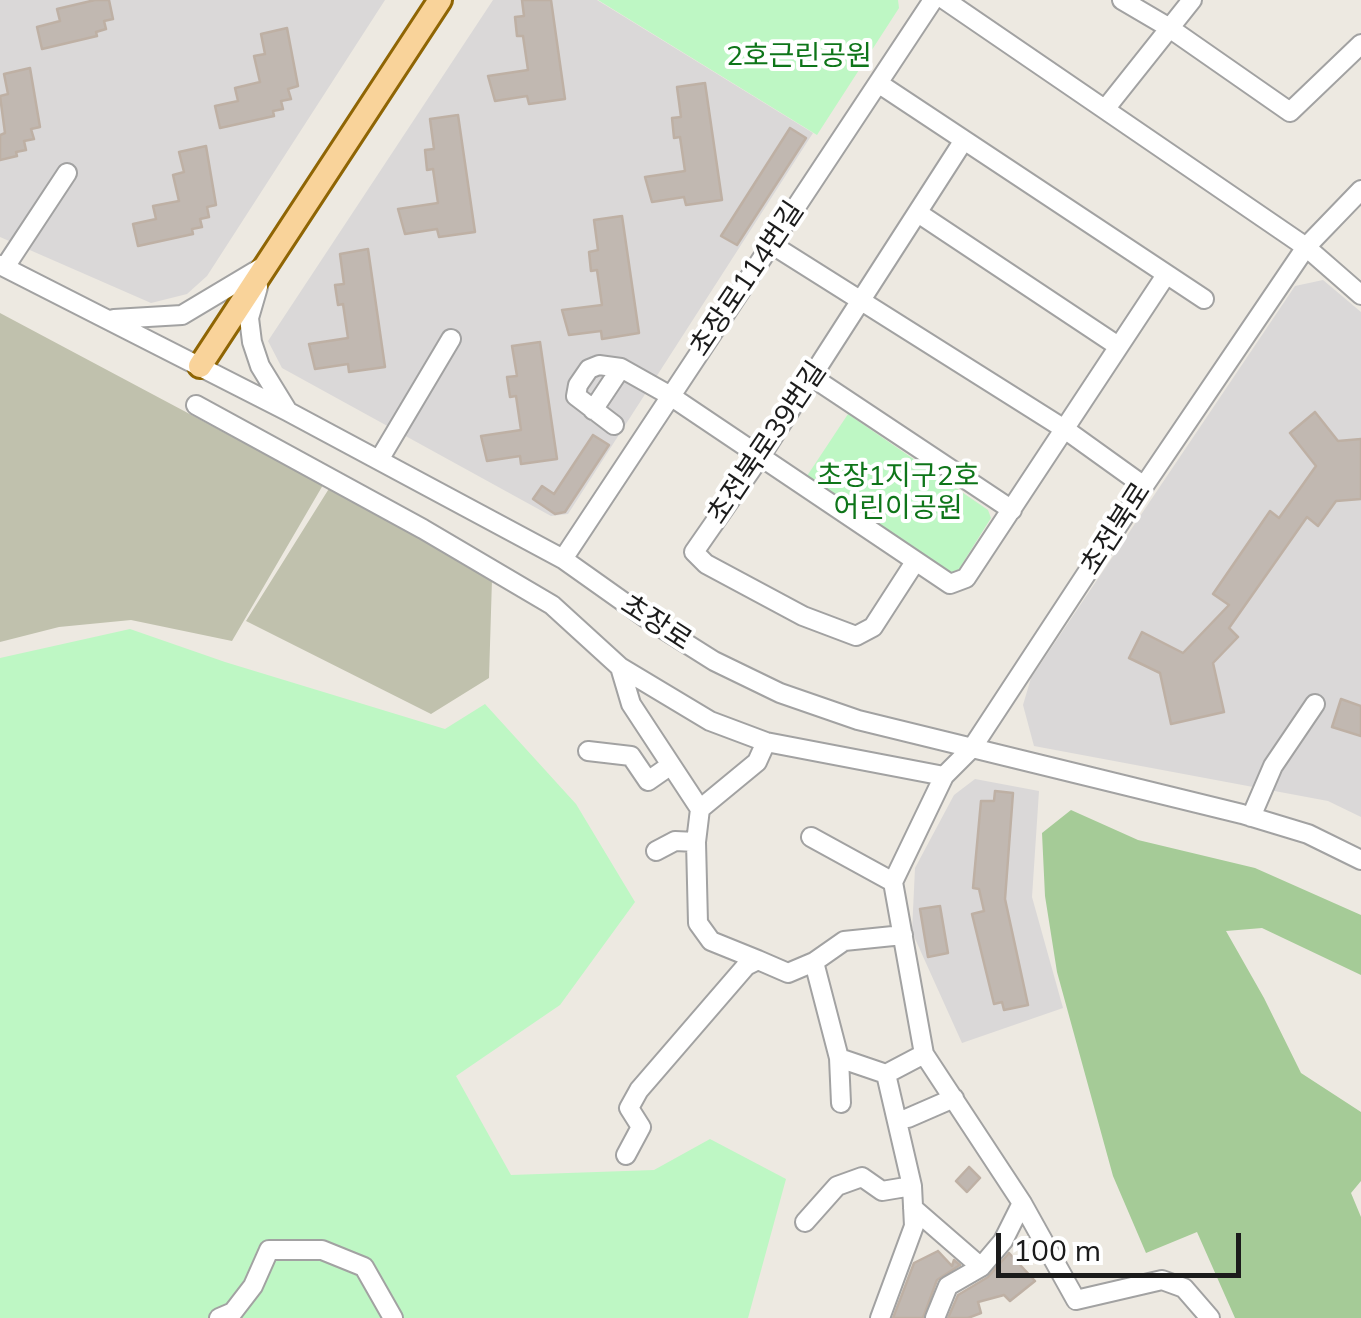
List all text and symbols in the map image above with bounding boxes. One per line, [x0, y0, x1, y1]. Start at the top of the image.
park label: 2호근린공원 [726, 40, 872, 74]
street label: 초장로114번길 [683, 195, 811, 363]
street label: 초전북로39번길 [700, 356, 834, 530]
park label: 초장1지구2호 어린이공원 [817, 460, 979, 526]
street label: 초전북로 [1074, 477, 1158, 581]
street label: 초장로 [614, 588, 698, 658]
scale bar [1001, 1213, 1246, 1275]
text: 100 m [1013, 1231, 1101, 1269]

